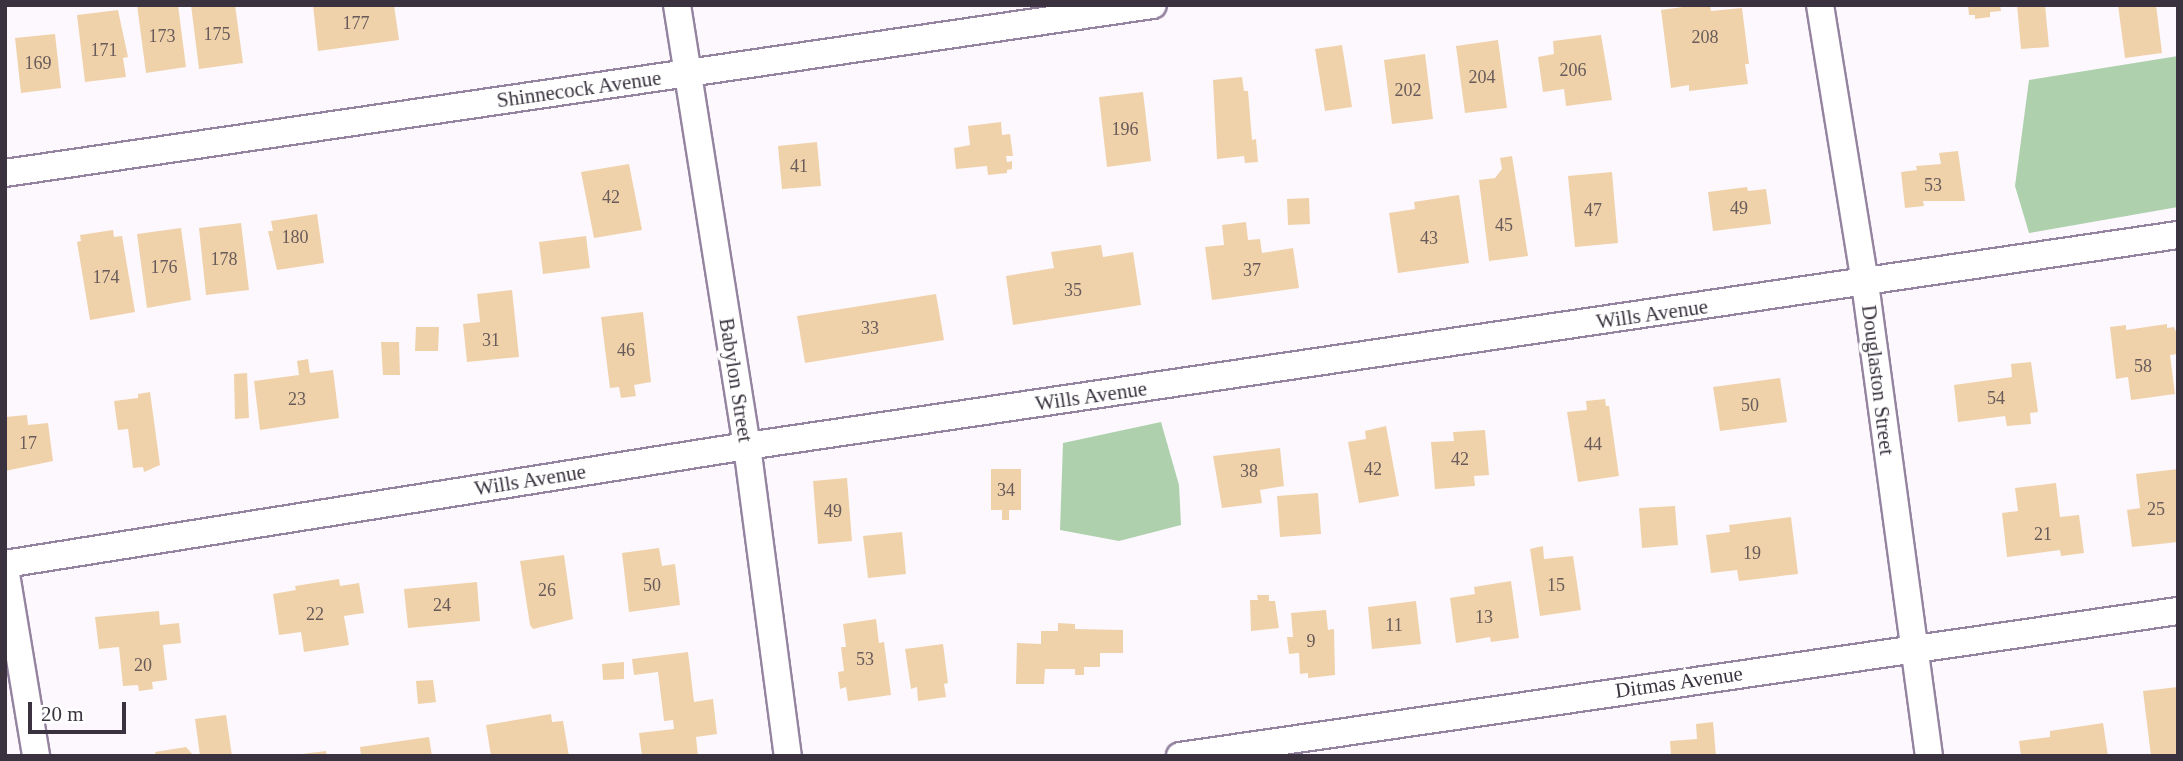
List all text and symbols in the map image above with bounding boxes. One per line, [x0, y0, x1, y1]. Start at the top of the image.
house number: 177 [342, 12, 370, 34]
house number: 175 [204, 23, 230, 45]
house number: 173 [148, 25, 176, 47]
house number: 208 [1692, 26, 1718, 48]
house number: 171 [90, 39, 118, 61]
house number: 169 [24, 52, 52, 74]
house number: 206 [1560, 59, 1586, 81]
street label: Shinnecock Avenue [495, 65, 663, 113]
house number: 204 [1469, 66, 1496, 88]
house number: 202 [1394, 79, 1422, 101]
house number: 196 [1112, 118, 1138, 140]
house number: 41 [790, 155, 808, 177]
house number: 53 [1924, 174, 1942, 196]
house number: 42 [602, 186, 620, 208]
house number: 49 [1730, 197, 1748, 219]
house number: 47 [1584, 199, 1602, 221]
house number: 45 [1495, 214, 1513, 236]
house number: 180 [282, 226, 309, 248]
house number: 43 [1420, 227, 1438, 249]
house number: 178 [210, 248, 238, 270]
house number: 176 [150, 256, 177, 278]
house number: 37 [1243, 259, 1261, 281]
house number: 174 [92, 266, 119, 288]
house number: 35 [1064, 279, 1082, 301]
street label: Wills Avenue [1594, 294, 1710, 334]
street label: Douglaston Street [1856, 303, 1900, 457]
street label: Babylon Street [714, 316, 758, 444]
house number: 33 [861, 317, 879, 339]
house number: 31 [482, 329, 500, 351]
house number: 46 [617, 339, 635, 361]
house number: 58 [2134, 355, 2152, 377]
street label: Wills Avenue [1033, 376, 1149, 416]
house number: 54 [1987, 387, 2005, 409]
house number: 23 [288, 388, 306, 410]
house number: 50 [1741, 394, 1759, 416]
house number: 17 [19, 432, 37, 454]
house number: 44 [1584, 433, 1602, 455]
house number: 42 [1451, 448, 1469, 470]
house number: 42 [1364, 458, 1382, 480]
street label: Wills Avenue [472, 459, 588, 501]
house number: 38 [1240, 460, 1258, 482]
house number: 34 [997, 479, 1015, 501]
house number: 25 [2147, 498, 2165, 520]
house number: 49 [824, 500, 842, 522]
house number: 21 [2034, 523, 2052, 545]
house number: 19 [1743, 542, 1761, 564]
house number: 50 [643, 574, 661, 596]
house number: 15 [1547, 574, 1565, 596]
house number: 26 [538, 579, 556, 601]
house number: 24 [433, 594, 451, 616]
house number: 22 [306, 603, 324, 625]
house number: 13 [1475, 606, 1493, 628]
house number: 11 [1385, 614, 1403, 636]
house number: 9 [1306, 630, 1316, 652]
house number: 53 [856, 648, 874, 670]
house number: 20 [134, 654, 152, 676]
street label: Ditmas Avenue [1613, 660, 1745, 704]
scale bar [32, 688, 130, 732]
text: 20 m [41, 702, 84, 726]

